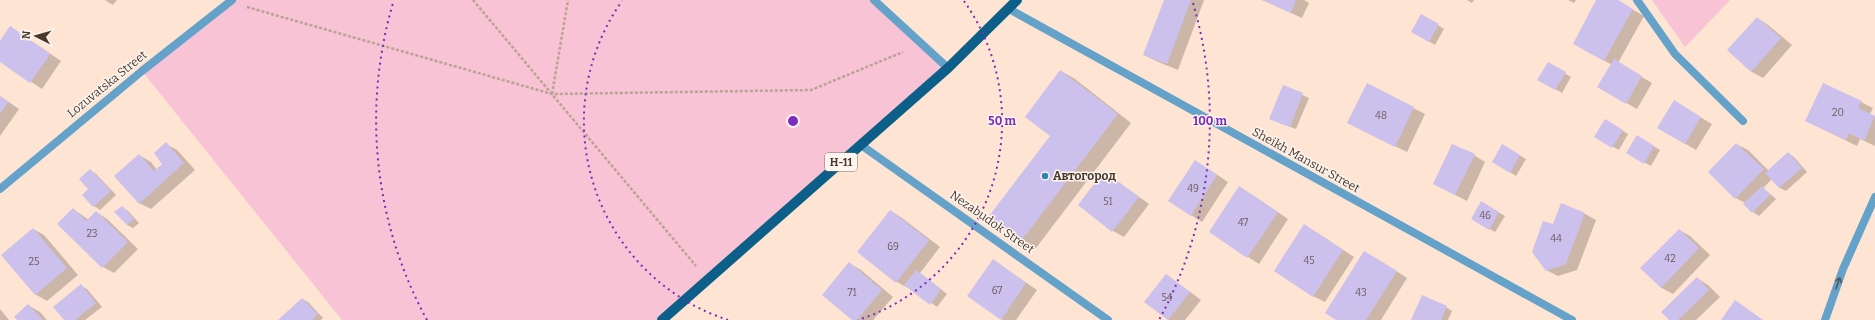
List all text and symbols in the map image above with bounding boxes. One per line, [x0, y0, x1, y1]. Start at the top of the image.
north arrow [16, 16, 56, 56]
text: N [20, 30, 34, 40]
street label: Lozuvatska Street [64, 47, 150, 120]
house number: 20 [1832, 107, 1844, 119]
house number: 48 [1375, 110, 1387, 122]
centre of rings [786, 114, 800, 128]
text: 50 m [988, 114, 1016, 128]
text: 100 m [1193, 114, 1228, 128]
street label: Sheikh Mansur Street [1250, 125, 1363, 196]
road number: Н-11 [825, 153, 857, 171]
place label: Автогород [1053, 169, 1116, 183]
marker: Автогород [1040, 171, 1050, 181]
house number: 49 [1187, 183, 1199, 195]
street label: Nezabudok Street [947, 188, 1037, 257]
house number: 51 [1103, 196, 1113, 208]
house number: 46 [1479, 210, 1491, 222]
house number: 47 [1238, 217, 1248, 229]
house number: 23 [86, 228, 98, 240]
house number: 44 [1550, 233, 1562, 245]
house number: 69 [887, 241, 899, 253]
house number: 42 [1664, 253, 1676, 265]
house number: 45 [1303, 255, 1315, 267]
house number: 25 [29, 256, 39, 268]
one-way arrow [1835, 278, 1843, 290]
house number: 67 [992, 285, 1002, 297]
house number: 71 [847, 287, 857, 299]
house number: 43 [1355, 287, 1367, 299]
house number: 54 [1161, 292, 1173, 304]

